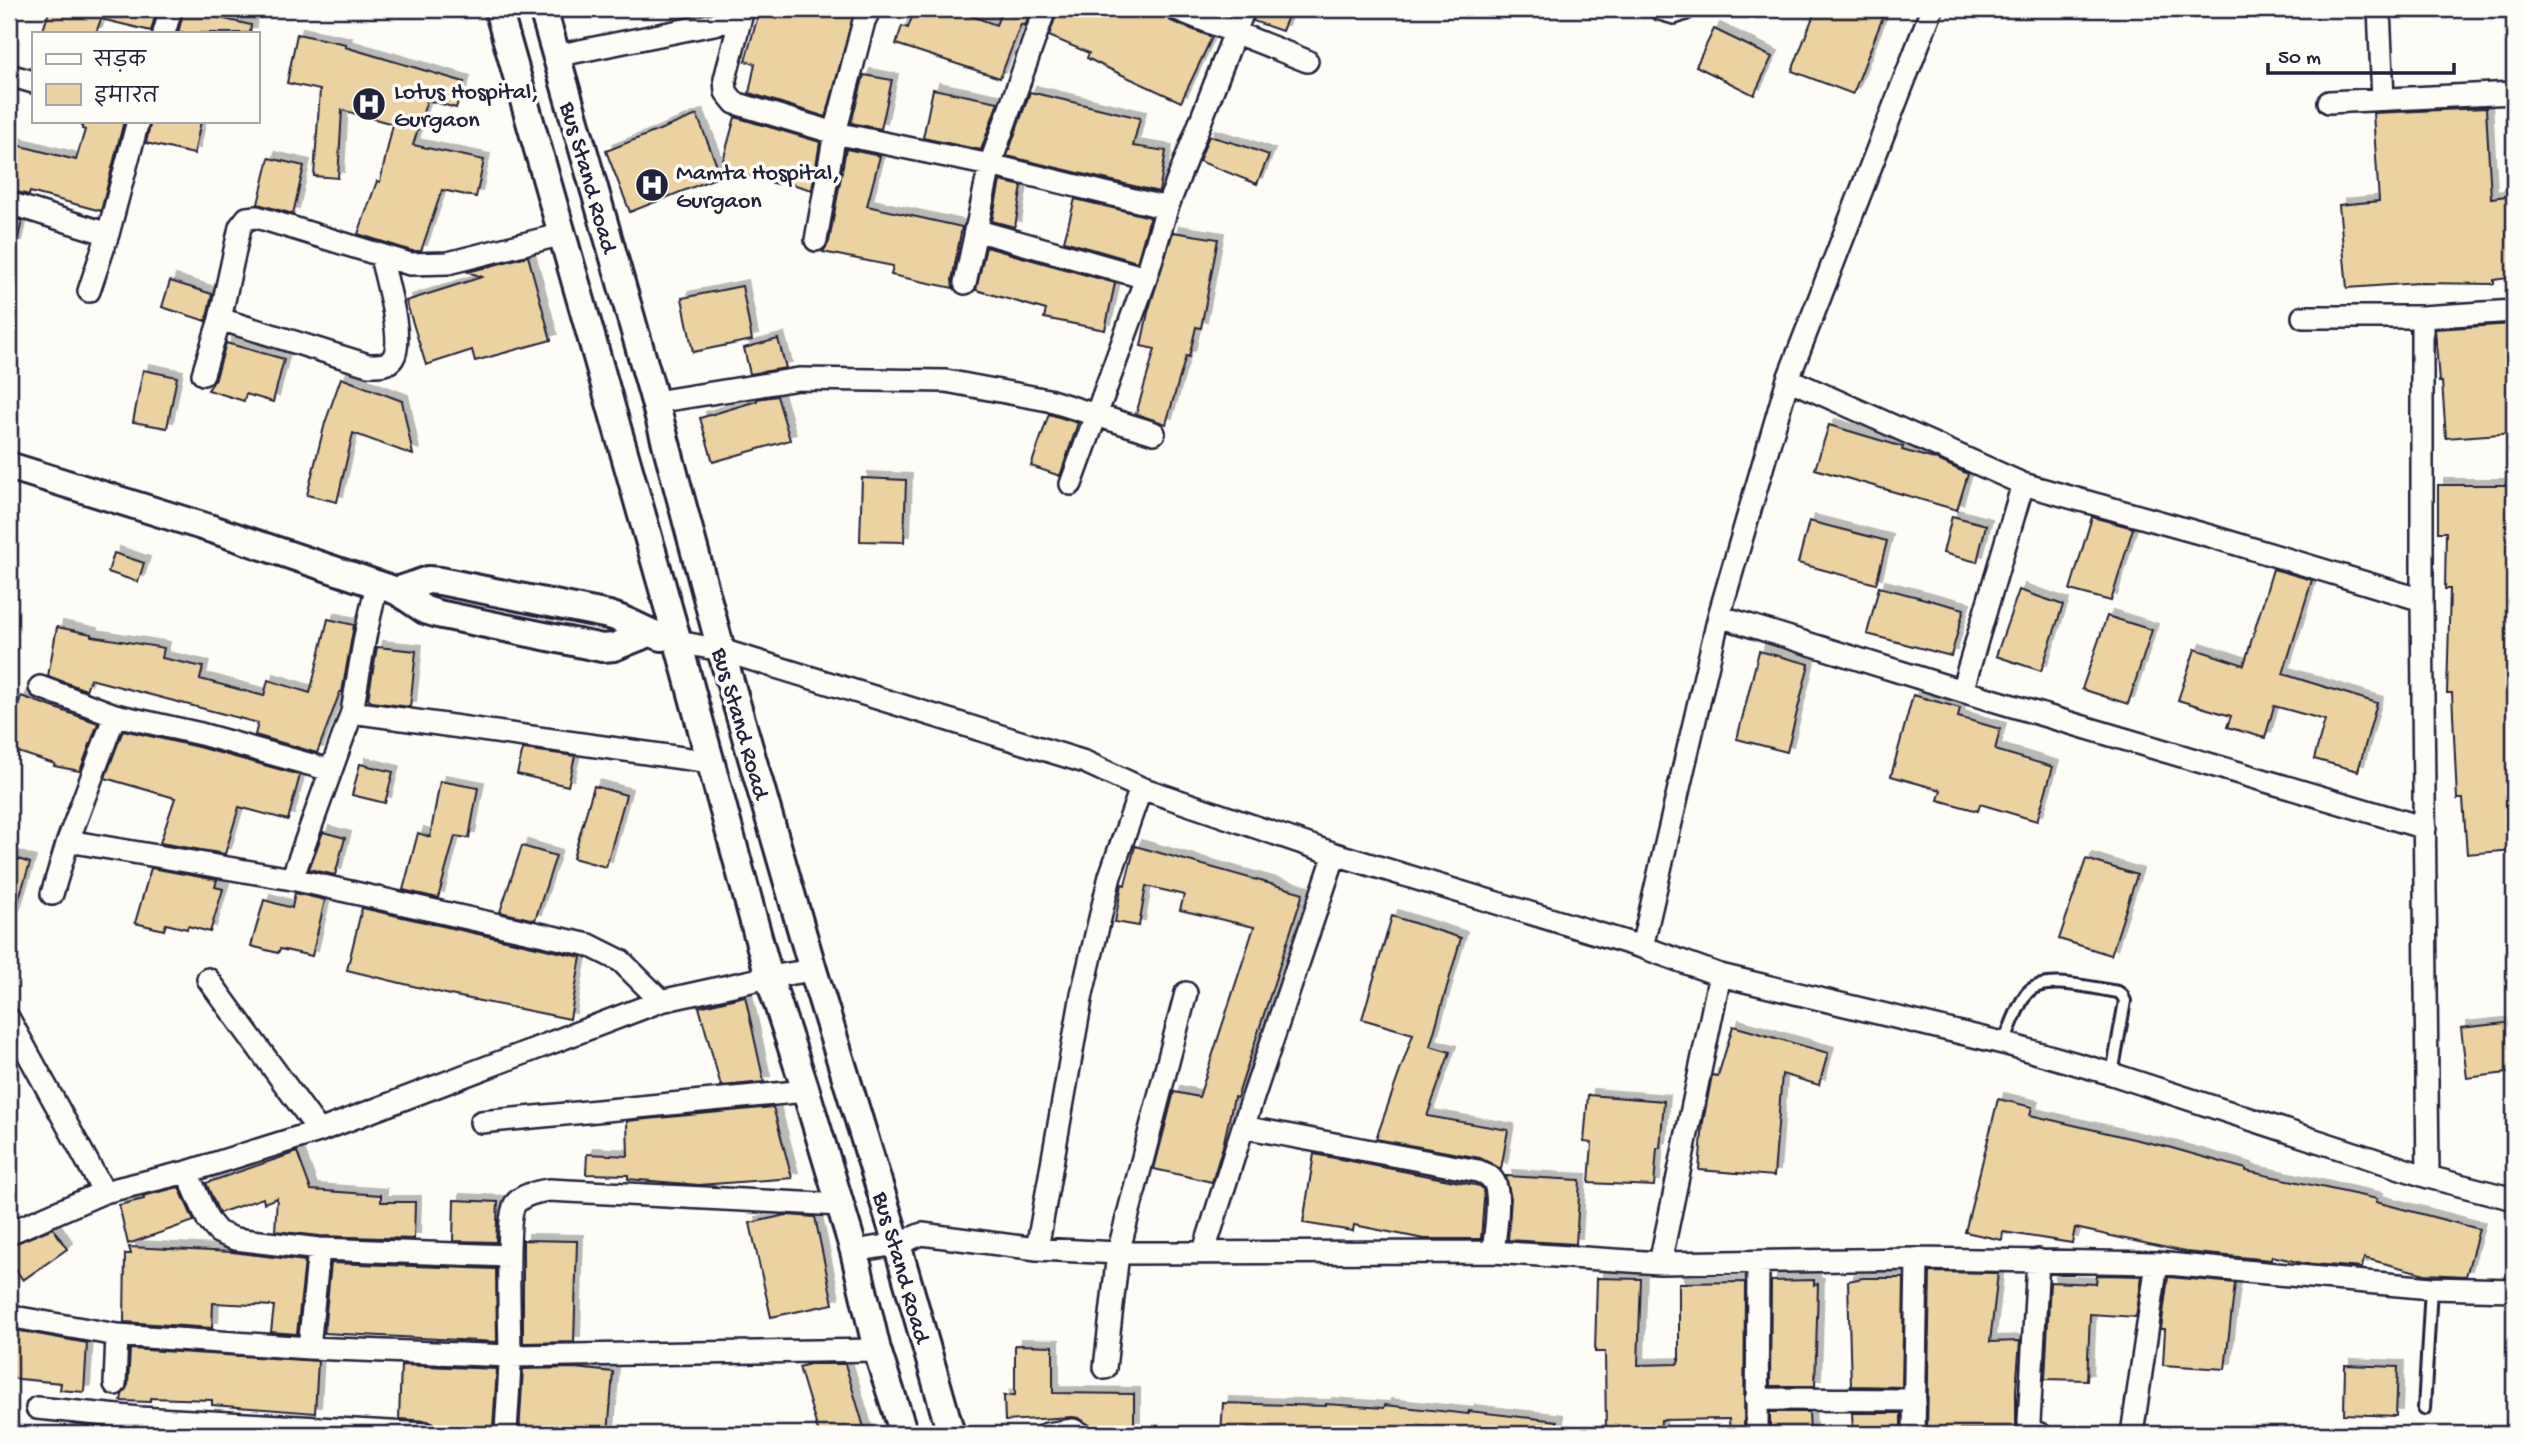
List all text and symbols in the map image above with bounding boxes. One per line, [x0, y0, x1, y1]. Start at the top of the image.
legend [32, 32, 259, 122]
scale bar [2268, 32, 2453, 76]
text: 50 m [2278, 47, 2321, 72]
text: सड़क [93, 50, 147, 75]
place label: Lotus Hospital, Gurgaon [394, 79, 539, 136]
text: इमारत [94, 85, 160, 111]
hospital icon: Lotus Hospital, Gurgaon [350, 85, 388, 123]
street label: Bus Stand Road [551, 98, 623, 259]
place label: Mamta Hospital, Gurgaon [676, 160, 840, 217]
hospital icon: Mamta Hospital, Gurgaon [633, 166, 671, 204]
street label: Bus Stand Road [703, 644, 775, 805]
street label: Bus Stand Road [864, 1188, 936, 1349]

